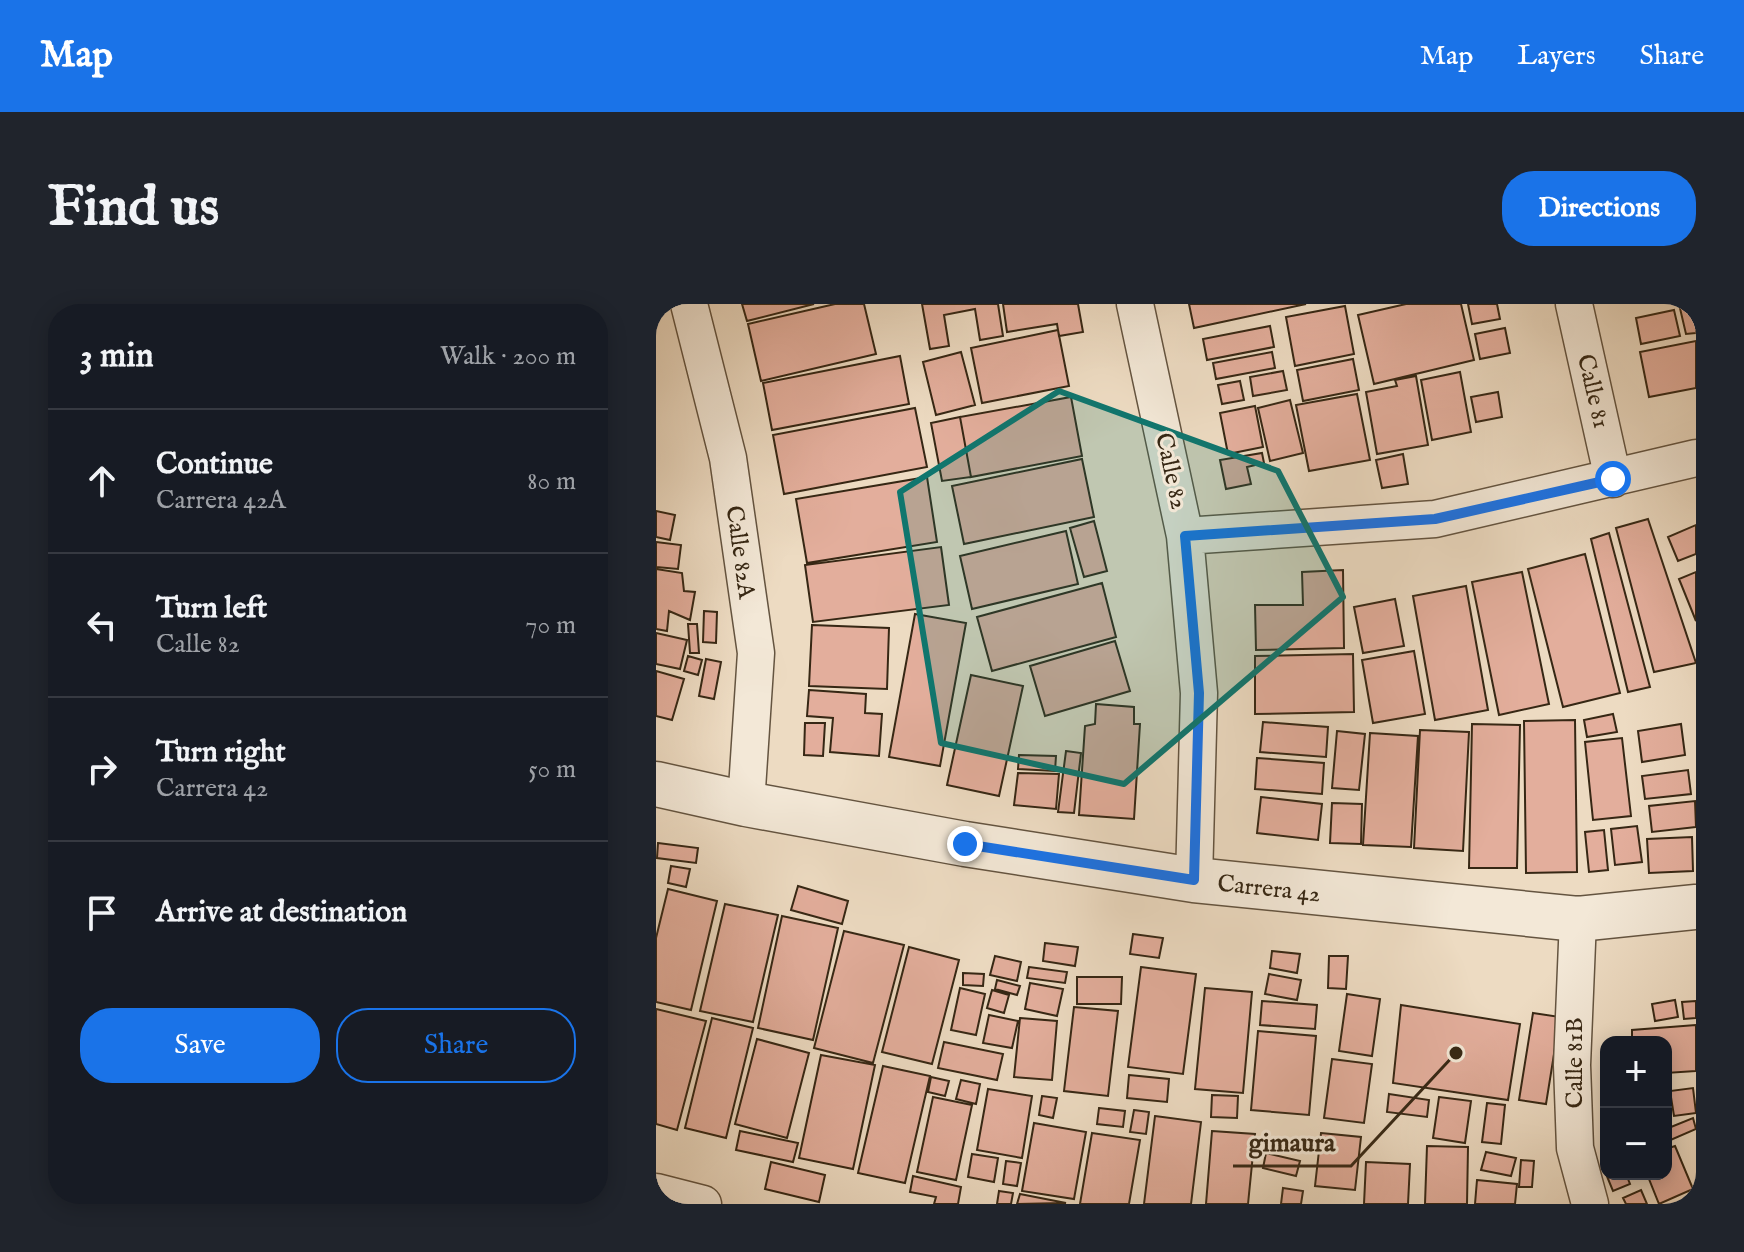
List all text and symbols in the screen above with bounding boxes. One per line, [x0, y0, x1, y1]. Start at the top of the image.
text: Map [40, 32, 113, 80]
text: Map [1420, 39, 1473, 74]
text: Layers [1517, 39, 1596, 74]
text: Share [1640, 39, 1704, 74]
button: Directions [1502, 171, 1696, 246]
text: Find us [48, 173, 219, 244]
text: 3 min [80, 335, 154, 378]
text: Walk · 200 m [440, 340, 576, 373]
street label: Calle 81 [1569, 351, 1616, 431]
street label: Calle 82 [1147, 430, 1194, 512]
text: Continue [156, 446, 273, 484]
icon: ahead [80, 459, 124, 503]
route start [1595, 461, 1631, 497]
text: 80 m [527, 465, 576, 498]
text: Carrera 42A [156, 484, 286, 517]
street label: Calle 82A [718, 504, 761, 602]
text: Turn left [156, 590, 267, 628]
icon: left [80, 603, 124, 647]
text: 70 m [525, 609, 576, 642]
text: Calle 82 [156, 628, 240, 661]
text: Turn right [156, 734, 286, 772]
icon: right [80, 747, 124, 791]
text: 50 m [528, 753, 576, 786]
text: Carrera 42 [156, 772, 268, 805]
route end [947, 826, 983, 862]
street label: Carrera 42 [1216, 869, 1322, 910]
icon: arrive [80, 891, 124, 935]
text: Arrive at destination [156, 894, 407, 932]
button: Save [80, 1008, 320, 1083]
button: Share [336, 1008, 576, 1083]
street label: Calle 81B [1560, 1017, 1591, 1109]
map controls [1600, 1036, 1672, 1180]
button: + [1600, 1036, 1672, 1108]
button: − [1600, 1108, 1672, 1180]
callout: gimaura [1233, 1116, 1351, 1166]
text: gimaura [1249, 1127, 1336, 1160]

